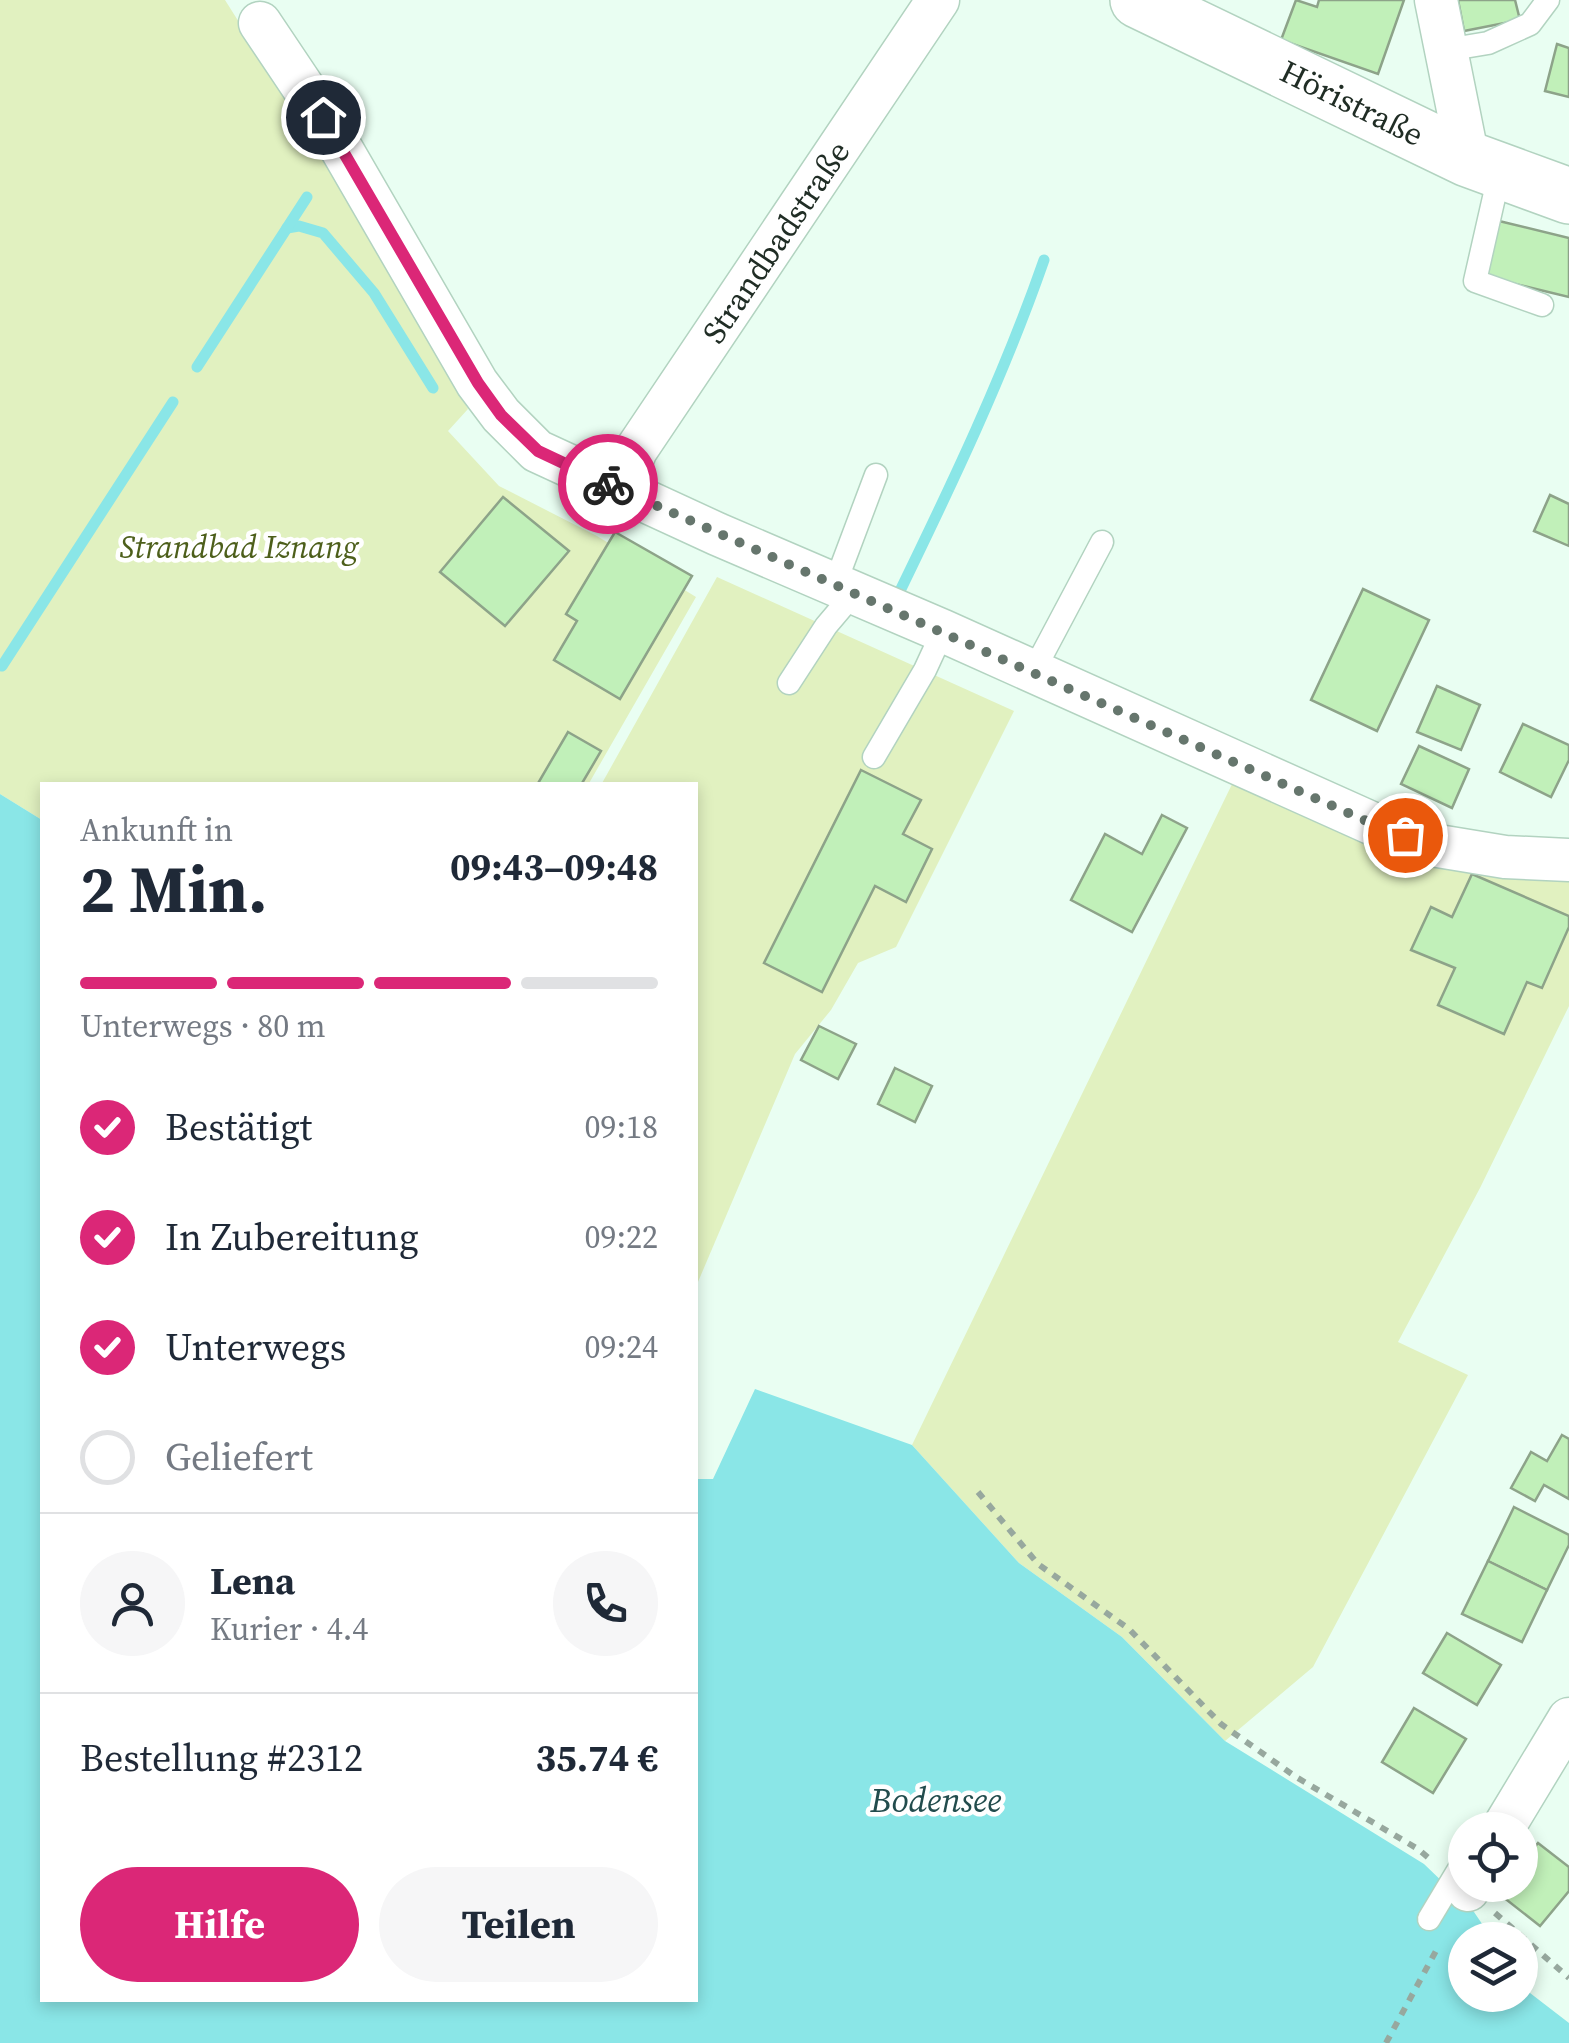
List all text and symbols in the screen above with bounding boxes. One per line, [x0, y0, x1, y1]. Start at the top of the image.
street label: Höristraße [1273, 49, 1431, 157]
pin [281, 75, 366, 160]
icon: home [296, 90, 351, 145]
street label: Strandbadstraße [692, 132, 860, 352]
courier [558, 434, 658, 534]
icon: bike [581, 457, 636, 512]
park label: Strandbad Iznang [119, 525, 360, 569]
pin [1363, 793, 1448, 878]
text: Ankunft in [80, 808, 233, 852]
icon: bag [1378, 808, 1433, 863]
text: 09:43–09:48 [450, 841, 658, 893]
text: 2 Min. [80, 845, 267, 934]
text: Unterwegs · 80 m [80, 1004, 326, 1048]
icon: check [80, 1100, 135, 1155]
text: Bestätigt [165, 1101, 312, 1153]
text: 09:18 [584, 1105, 658, 1149]
icon: check [80, 1210, 135, 1265]
text: In Zubereitung [165, 1211, 419, 1263]
text: 09:22 [584, 1215, 658, 1259]
icon: check [80, 1320, 135, 1375]
text: Unterwegs [165, 1321, 346, 1373]
text: 09:24 [584, 1325, 658, 1369]
text: Geliefert [165, 1431, 313, 1483]
button: person [80, 1551, 185, 1656]
button: phone [553, 1551, 658, 1656]
text: Lena [210, 1555, 295, 1607]
text: Kurier · 4.4 [210, 1607, 368, 1651]
text: Bestellung #2312 [80, 1732, 363, 1784]
text: 35.74 € [535, 1732, 658, 1784]
water label: Bodensee [869, 1776, 1002, 1824]
map controls [1448, 1812, 1538, 2012]
button: locate [1448, 1812, 1538, 1902]
button: Hilfe [80, 1867, 359, 1982]
button: Teilen [379, 1867, 658, 1982]
button: layers [1448, 1922, 1538, 2012]

